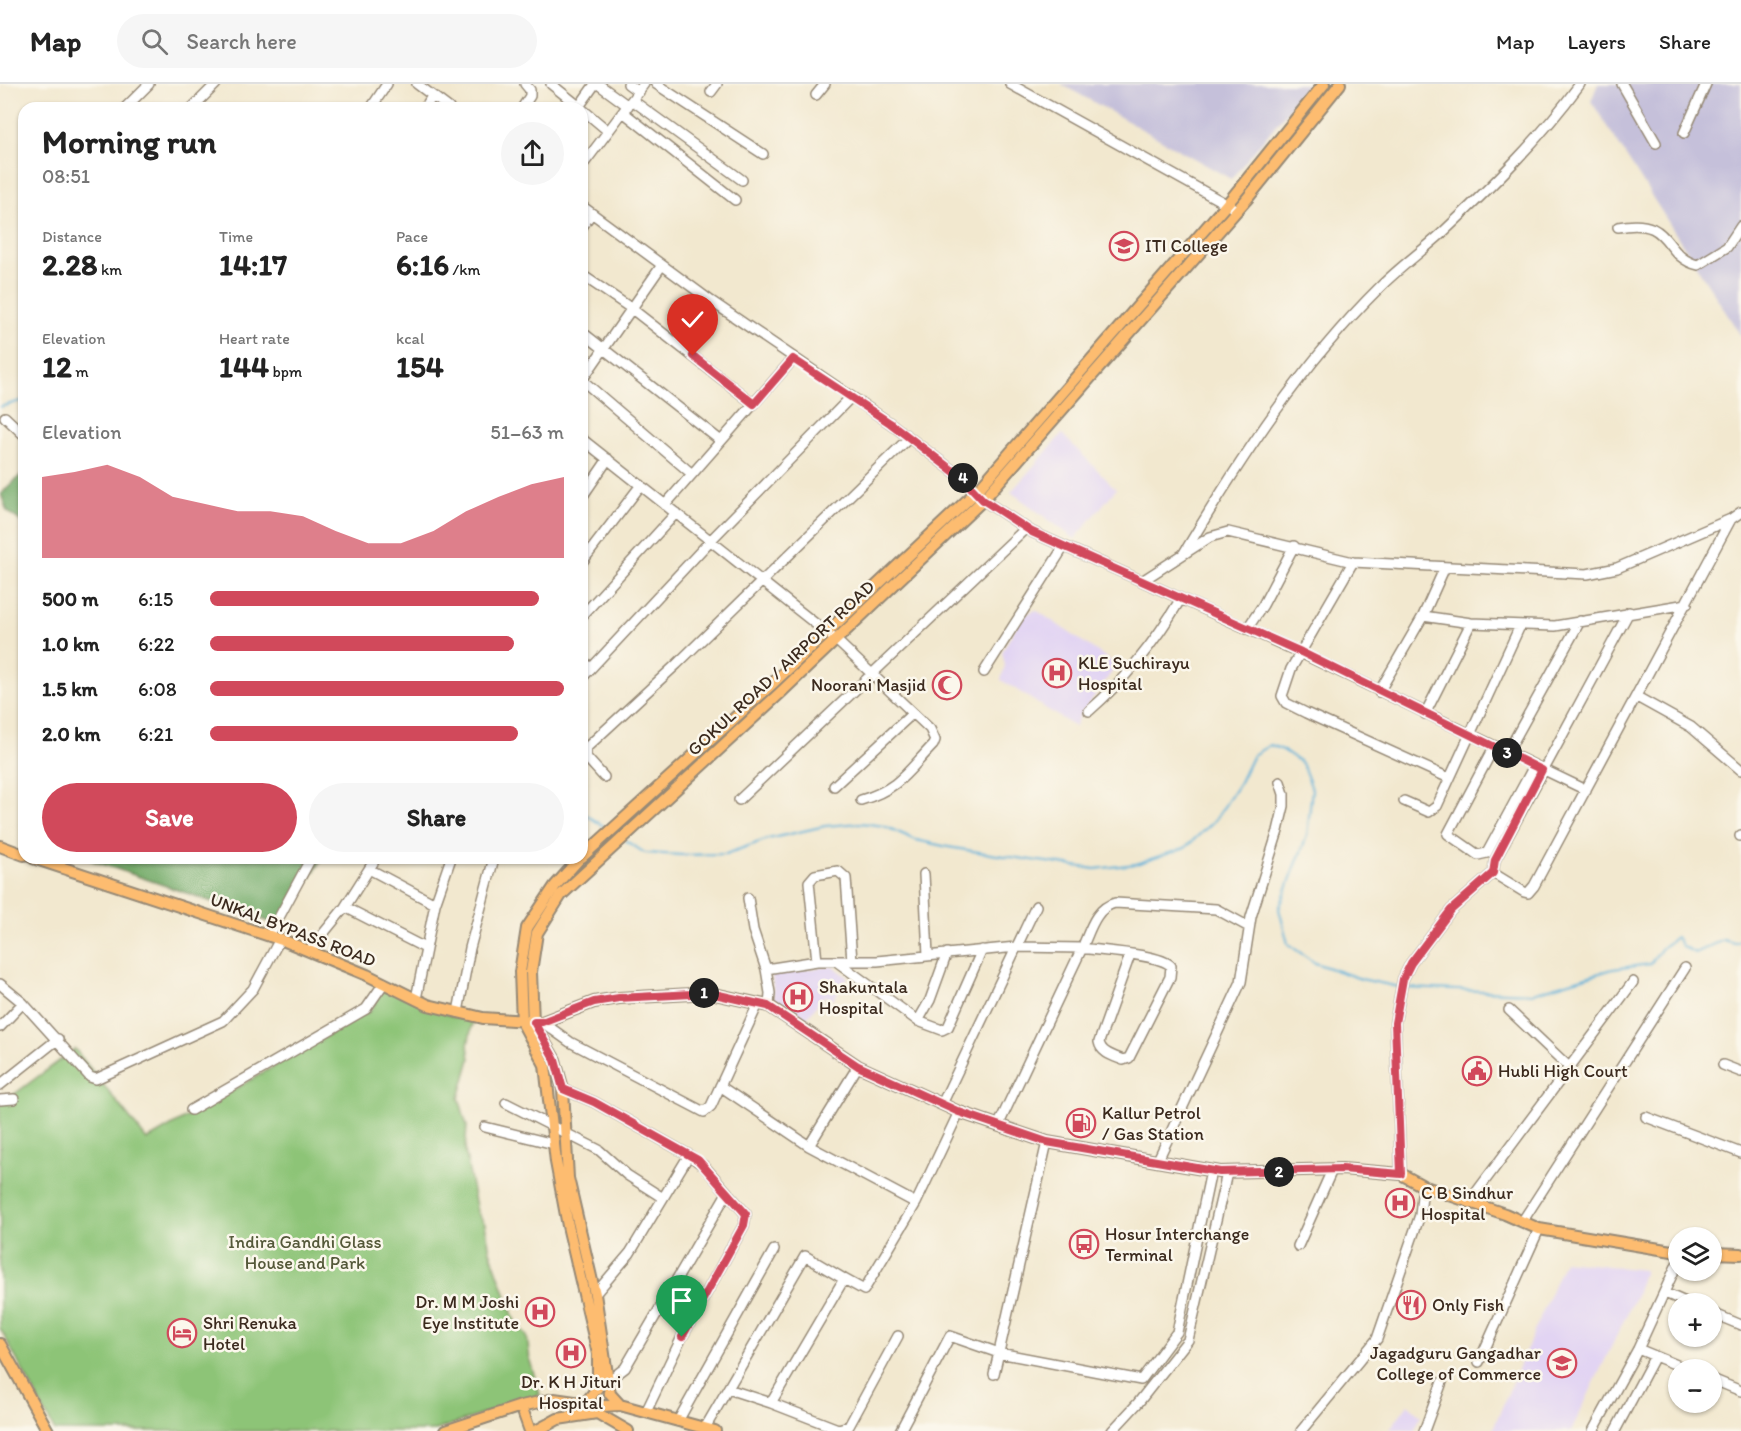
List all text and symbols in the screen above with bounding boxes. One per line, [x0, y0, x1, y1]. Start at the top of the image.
search box [117, 14, 537, 68]
text: Map [30, 24, 81, 58]
icon: search [138, 25, 171, 58]
text: Search here [186, 28, 297, 55]
text: Map [1496, 29, 1535, 54]
text: Layers [1568, 29, 1626, 54]
text: Share [1659, 29, 1711, 54]
text: Morning run [42, 122, 217, 161]
button: share [501, 122, 564, 185]
text: 08:51 [42, 164, 90, 188]
text: Distance [42, 227, 102, 246]
text: Time [219, 227, 253, 246]
text: Pace [396, 227, 428, 246]
school or university icon: ITI College [1108, 230, 1140, 262]
place label: ITI College [1145, 235, 1228, 257]
text: 2.28 [42, 246, 97, 283]
text: 14:17 [219, 246, 287, 283]
text: 6:16 [396, 246, 449, 283]
text: km [97, 260, 122, 279]
text: /km [449, 260, 481, 279]
pin [667, 294, 718, 356]
icon: check [676, 303, 709, 336]
text: Elevation [42, 329, 106, 348]
text: Heart rate [219, 329, 290, 348]
text: kcal [396, 329, 424, 348]
text: 12 [42, 348, 72, 385]
text: 144 [219, 348, 269, 385]
text: 154 [396, 348, 444, 385]
text: m [72, 362, 89, 381]
text: bpm [269, 362, 302, 381]
text: Elevation [42, 420, 121, 444]
text: 51–63 m [490, 420, 564, 444]
pin: 4 [948, 463, 978, 493]
text: 4 [958, 468, 968, 487]
street label: GOKUL ROAD / AIRPORT ROAD [683, 575, 879, 760]
text: 500 m [42, 587, 98, 611]
text: 6:15 [138, 587, 173, 611]
text: 1.0 km [42, 632, 99, 656]
text: 6:22 [138, 632, 175, 656]
place label: KLE Suchirayu Hospital [1078, 652, 1190, 695]
hospital icon: KLE Suchirayu Hospital [1041, 657, 1073, 689]
mosque icon: Noorani Masjid [931, 669, 963, 701]
place label: Noorani Masjid [811, 674, 926, 696]
text: 1.5 km [42, 677, 98, 701]
text: 6:08 [138, 677, 177, 701]
text: 2.0 km [42, 722, 101, 746]
text: 6:21 [138, 722, 173, 746]
pin: 3 [1492, 738, 1522, 768]
text: 3 [1503, 743, 1511, 762]
button: Save [42, 783, 297, 852]
button: Share [309, 783, 564, 852]
street label: UNKAL BYPASS ROAD [207, 888, 379, 972]
place label: Shakuntala Hospital [819, 976, 909, 1019]
pin: 1 [689, 978, 719, 1008]
hospital icon: Shakuntala Hospital [782, 981, 814, 1013]
text: 1 [700, 983, 708, 1002]
public building icon: Hubli High Court [1461, 1055, 1493, 1087]
place label: Hubli High Court [1498, 1060, 1628, 1082]
place label: Kallur Petrol / Gas Station [1102, 1102, 1204, 1145]
fuel station icon: Kallur Petrol / Gas Station [1065, 1107, 1097, 1139]
pin: 2 [1264, 1157, 1294, 1187]
text: 2 [1275, 1162, 1283, 1181]
place label: C B Sindhur Hospital [1421, 1182, 1514, 1225]
hospital icon: C B Sindhur Hospital [1384, 1187, 1416, 1219]
place label: Hosur Interchange Terminal [1105, 1223, 1249, 1266]
map controls [1668, 1227, 1722, 1413]
button: layers [1668, 1227, 1722, 1281]
bus stop icon: Hosur Interchange Terminal [1068, 1228, 1100, 1260]
park label: Indira Gandhi Glass House and Park [228, 1231, 382, 1274]
pin [656, 1275, 707, 1337]
icon: arrive [665, 1284, 698, 1317]
restaurant icon: Only Fish [1395, 1289, 1427, 1321]
place label: Dr. M M Joshi Eye Institute [415, 1291, 519, 1334]
button: + [1668, 1293, 1722, 1347]
place label: Only Fish [1432, 1294, 1504, 1316]
hospital icon: Dr. M M Joshi Eye Institute [524, 1296, 556, 1328]
place label: Shri Renuka Hotel [203, 1312, 297, 1355]
hotel icon: Shri Renuka Hotel [166, 1317, 198, 1349]
hospital icon: Dr. K H Jituri Hospital [555, 1337, 587, 1369]
place label: Jagadguru Gangadhar College of Commerce [1370, 1342, 1542, 1385]
school or university icon: Jagadguru Gangadhar College of Commerce [1546, 1347, 1578, 1379]
button: − [1668, 1359, 1722, 1413]
place label: Dr. K H Jituri Hospital [521, 1371, 621, 1414]

